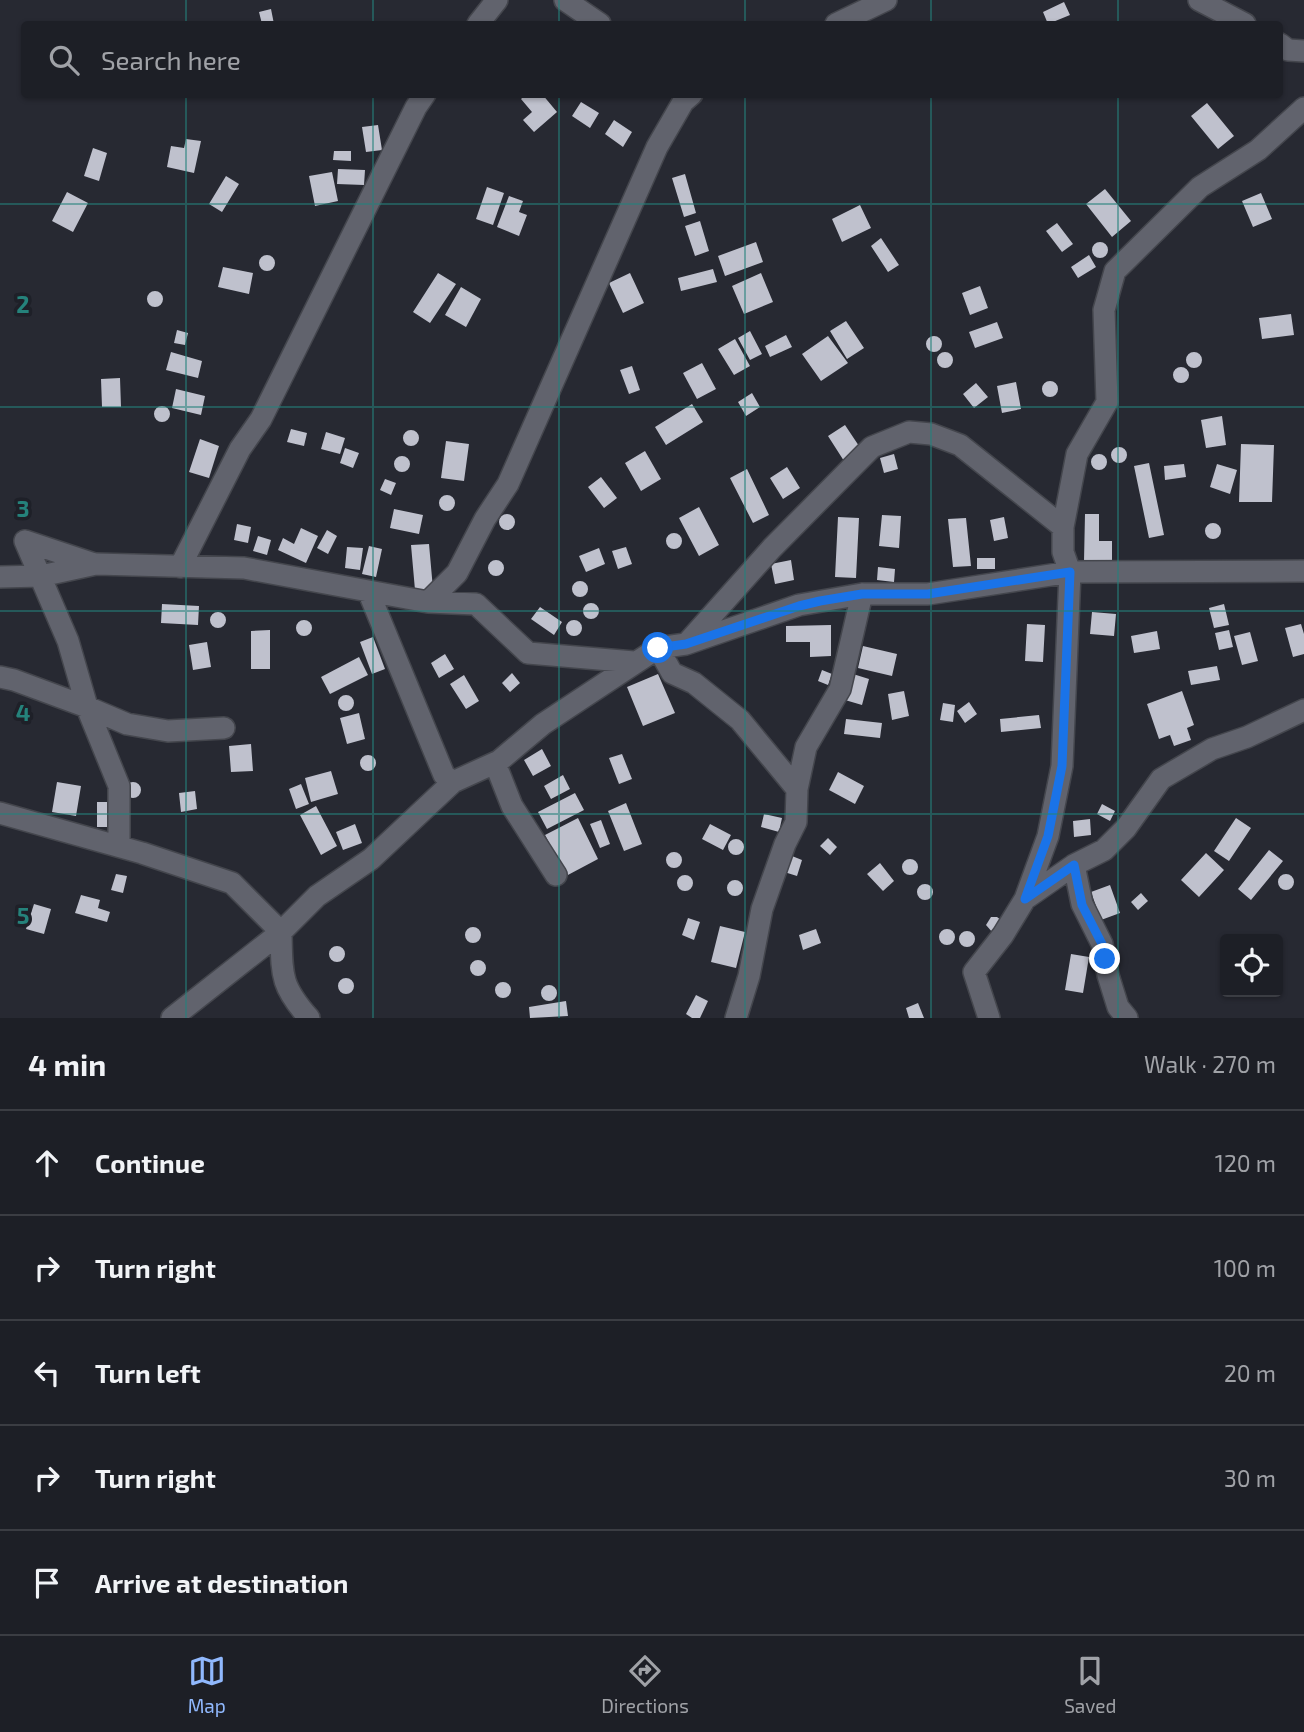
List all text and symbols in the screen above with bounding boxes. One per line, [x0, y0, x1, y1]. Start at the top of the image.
search box [21, 21, 1283, 98]
icon: search [45, 41, 83, 79]
text: Search here [101, 44, 241, 75]
text: 2 [16, 290, 30, 318]
text: 3 [16, 494, 30, 522]
route start [642, 632, 673, 663]
text: 4 [16, 698, 30, 726]
text: 5 [17, 901, 29, 929]
map controls [1220, 934, 1283, 997]
button: locate [1220, 934, 1283, 997]
route end [1089, 943, 1120, 974]
text: 4 min [28, 1046, 106, 1082]
text: Walk · 270 m [1144, 1050, 1276, 1078]
icon: ahead [28, 1144, 66, 1182]
text: Continue [95, 1147, 205, 1178]
text: 120 m [1215, 1149, 1276, 1177]
icon: right [28, 1249, 66, 1287]
text: Turn right [95, 1252, 216, 1283]
text: 100 m [1214, 1254, 1276, 1282]
icon: left [28, 1354, 66, 1392]
text: Turn left [95, 1357, 201, 1388]
text: 20 m [1224, 1359, 1276, 1387]
icon: right [28, 1459, 66, 1497]
text: Turn right [95, 1462, 216, 1493]
text: 30 m [1224, 1464, 1276, 1492]
icon: arrive [28, 1564, 66, 1602]
text: Arrive at destination [95, 1567, 348, 1598]
tab: Map [188, 1652, 226, 1717]
tab: Directions [601, 1652, 689, 1717]
tab: Saved [1064, 1652, 1116, 1717]

